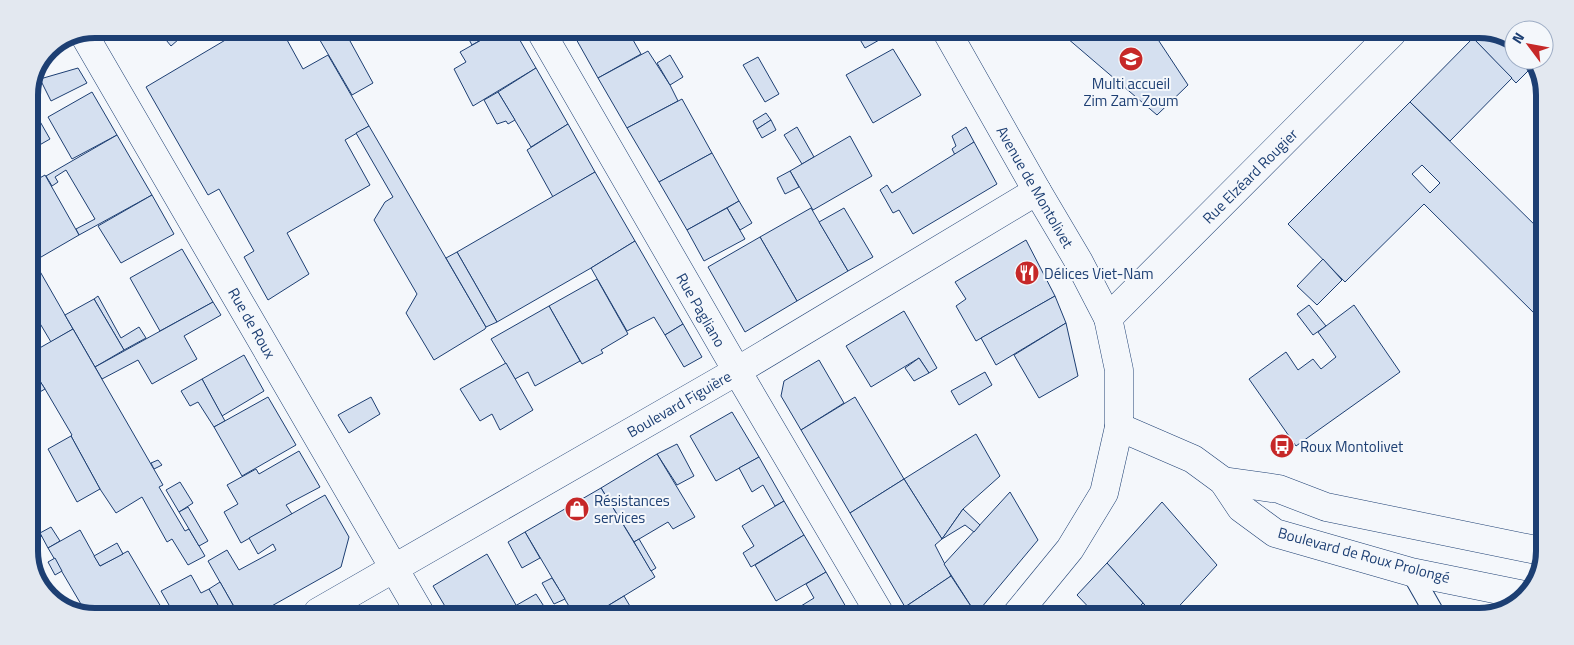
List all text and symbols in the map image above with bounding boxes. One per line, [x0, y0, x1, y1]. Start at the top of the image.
north arrow [1504, 20, 1554, 70]
text: N [1506, 28, 1529, 48]
school or university icon: Multi accueil Zim Zam Zoum [1118, 46, 1144, 72]
place label: Multi accueil Zim Zam Zoum [1084, 72, 1178, 112]
street label: Avenue de Montolivet [991, 122, 1080, 253]
street label: Rue Elzéard Rougier [1197, 123, 1303, 229]
restaurant icon: Délices Viet-Nam [1014, 260, 1040, 286]
place label: Délices Viet-Nam [1044, 262, 1154, 285]
street label: Rue Pagliano [670, 269, 732, 351]
street label: Rue de Roux [222, 283, 282, 363]
street label: Boulevard Figuière [622, 365, 736, 443]
bus stop icon: Roux Montolivet [1269, 433, 1295, 459]
place label: Roux Montolivet [1300, 435, 1404, 458]
place label: Résistances services [594, 489, 670, 529]
shop icon: Résistances services [564, 496, 590, 522]
street label: Boulevard de Roux Prolongé [1275, 521, 1453, 589]

